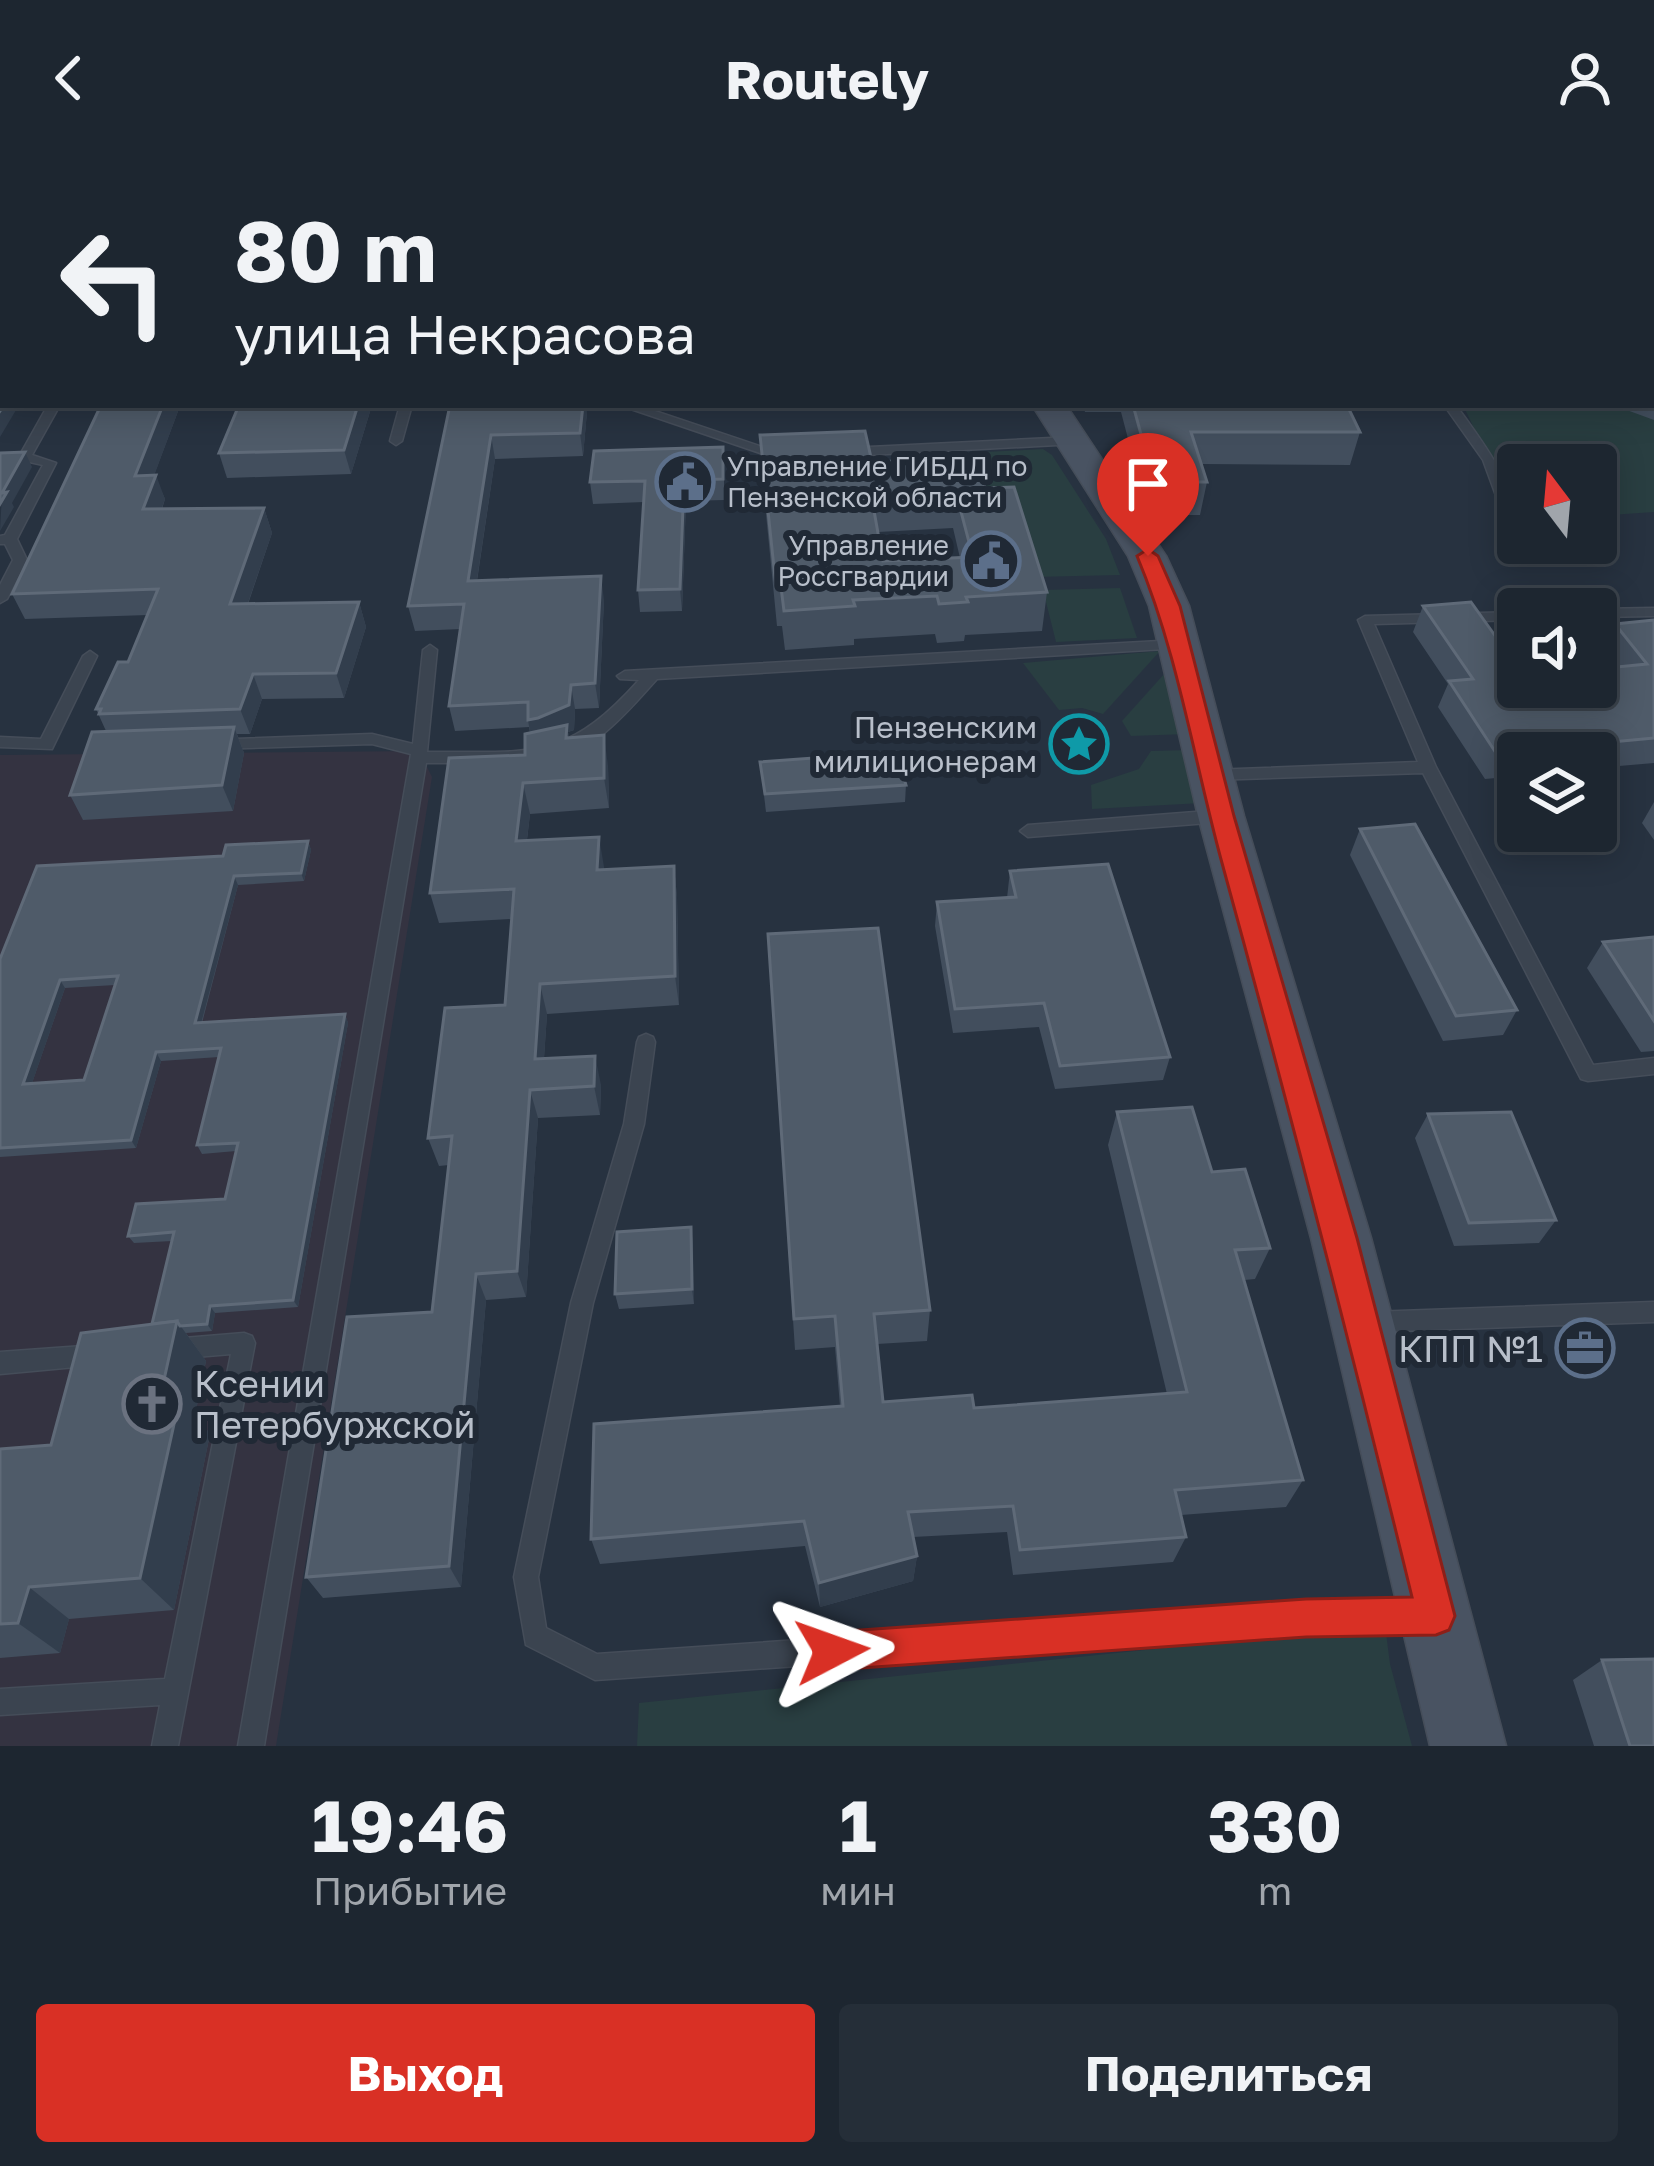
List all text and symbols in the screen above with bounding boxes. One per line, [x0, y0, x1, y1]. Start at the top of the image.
icon: back [36, 45, 102, 111]
icon: person [1552, 45, 1618, 111]
text: Routely [725, 46, 929, 111]
text: 80 m [234, 200, 437, 300]
icon: left [36, 204, 192, 360]
text: улица Некрасова [234, 301, 696, 366]
pin [1097, 433, 1199, 556]
north arrow [1497, 444, 1617, 564]
map controls [1497, 444, 1617, 852]
place label: Управление ГИБДД по Пензенской области [727, 450, 1027, 513]
public building icon: Управление ГИБДД по Пензенской области [654, 451, 716, 513]
icon: arrive [1115, 451, 1181, 517]
place label: Управление Россгвардии [777, 529, 949, 592]
public building icon: Управление Россгвардии [960, 530, 1022, 592]
button: sound [1497, 588, 1617, 708]
place label: Пензенским милиционерам [814, 709, 1037, 779]
place icon: Пензенским милиционерам [1048, 713, 1110, 775]
button: layers [1497, 732, 1617, 852]
office icon: КПП №1 [1554, 1317, 1616, 1379]
place label: КПП №1 [1398, 1327, 1543, 1370]
place label: Ксении Петербуржской [194, 1362, 475, 1446]
church icon: Ксении Петербуржской [121, 1373, 183, 1435]
position arrow [769, 1588, 895, 1714]
text: 19:46 [312, 1781, 508, 1868]
text: 1 [839, 1781, 877, 1868]
text: 330 [1208, 1781, 1342, 1868]
text: Прибытие [313, 1867, 507, 1914]
text: мин [820, 1867, 896, 1914]
text: m [1258, 1867, 1292, 1914]
button: Выход [36, 2004, 815, 2142]
button: Поделиться [839, 2004, 1618, 2142]

